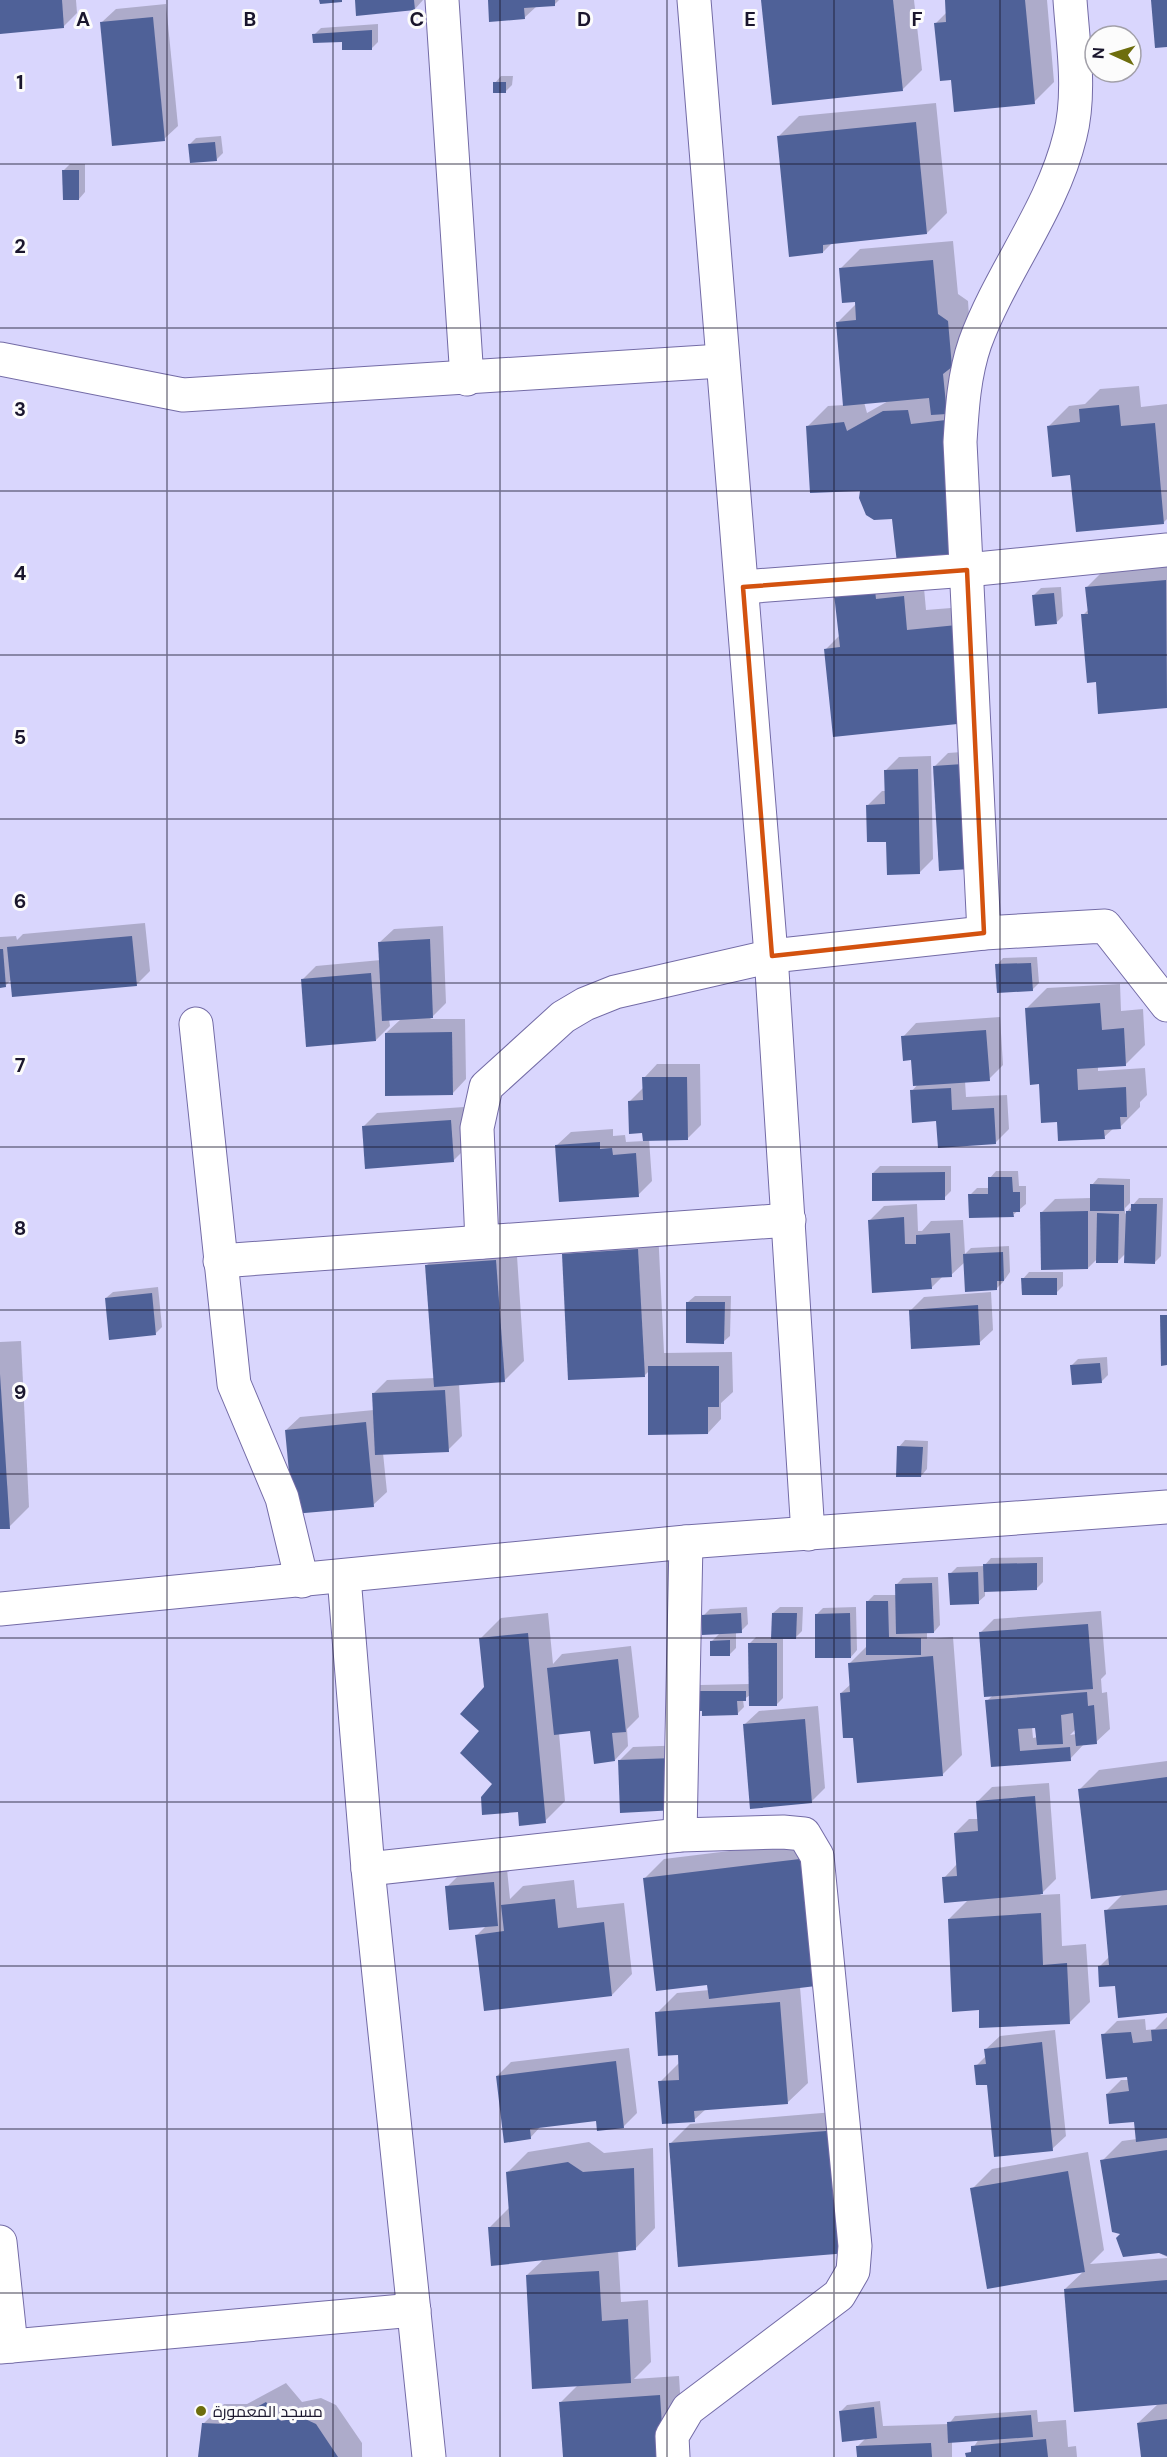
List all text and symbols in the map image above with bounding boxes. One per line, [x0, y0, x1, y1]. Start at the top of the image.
text: A [76, 6, 90, 32]
text: B [244, 6, 256, 32]
text: C [410, 6, 424, 32]
text: D [577, 6, 591, 32]
text: E [744, 6, 756, 32]
text: F [911, 6, 923, 32]
north arrow [1083, 24, 1143, 84]
text: N [1088, 46, 1109, 60]
text: 1 [16, 69, 24, 95]
text: 2 [14, 233, 26, 259]
text: 3 [14, 396, 26, 422]
text: 4 [14, 560, 27, 586]
text: 5 [14, 724, 26, 750]
text: 6 [14, 888, 26, 914]
text: 7 [15, 1052, 26, 1078]
text: 8 [14, 1215, 26, 1241]
text: 9 [14, 1379, 26, 1405]
place label: مسجد المعمورة [213, 2401, 323, 2422]
marker: مسجد المعمورة [194, 2404, 208, 2418]

